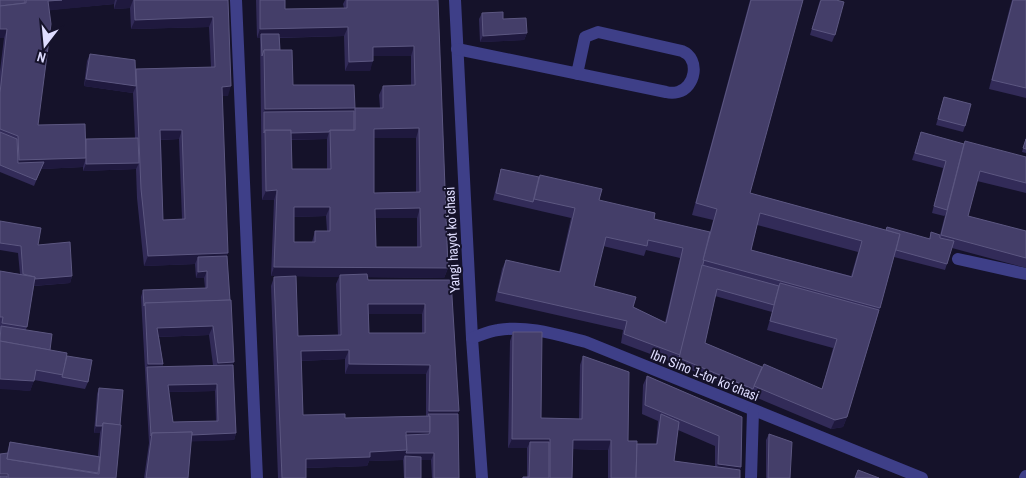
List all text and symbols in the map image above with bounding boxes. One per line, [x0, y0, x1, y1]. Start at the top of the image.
north arrow [20, 20, 70, 70]
text: N [35, 48, 48, 67]
street label: Yangi hayot koʻchasi [440, 186, 464, 294]
street label: Ibn Sino 1-tor koʻchasi [648, 345, 762, 405]

